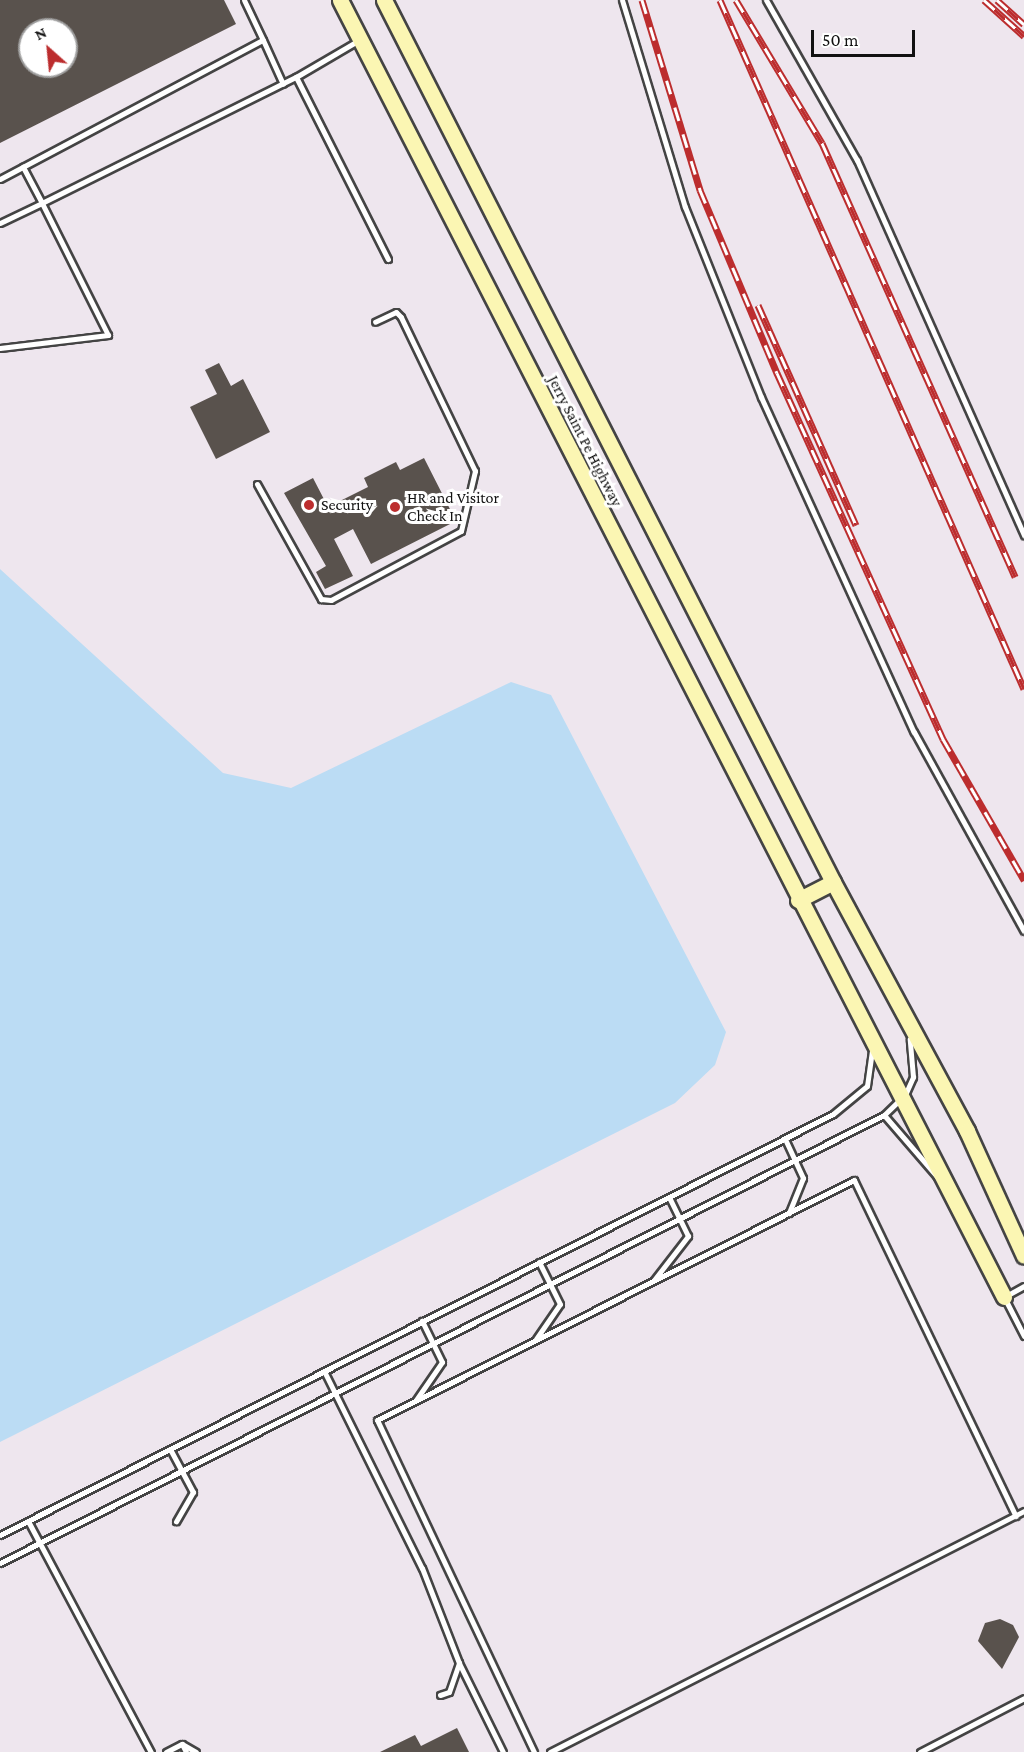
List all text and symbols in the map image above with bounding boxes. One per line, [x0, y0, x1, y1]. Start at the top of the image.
north arrow [18, 18, 78, 78]
scale bar [814, 18, 918, 56]
text: N [32, 23, 49, 43]
text: 50 m [822, 30, 859, 50]
street label: Jerry Saint Pe Highway [544, 372, 626, 510]
place label: HR and Visitor Check In [407, 488, 499, 526]
place label: Security [321, 495, 373, 515]
marker: Security [302, 498, 316, 512]
marker: HR and Visitor Check In [388, 500, 402, 514]

